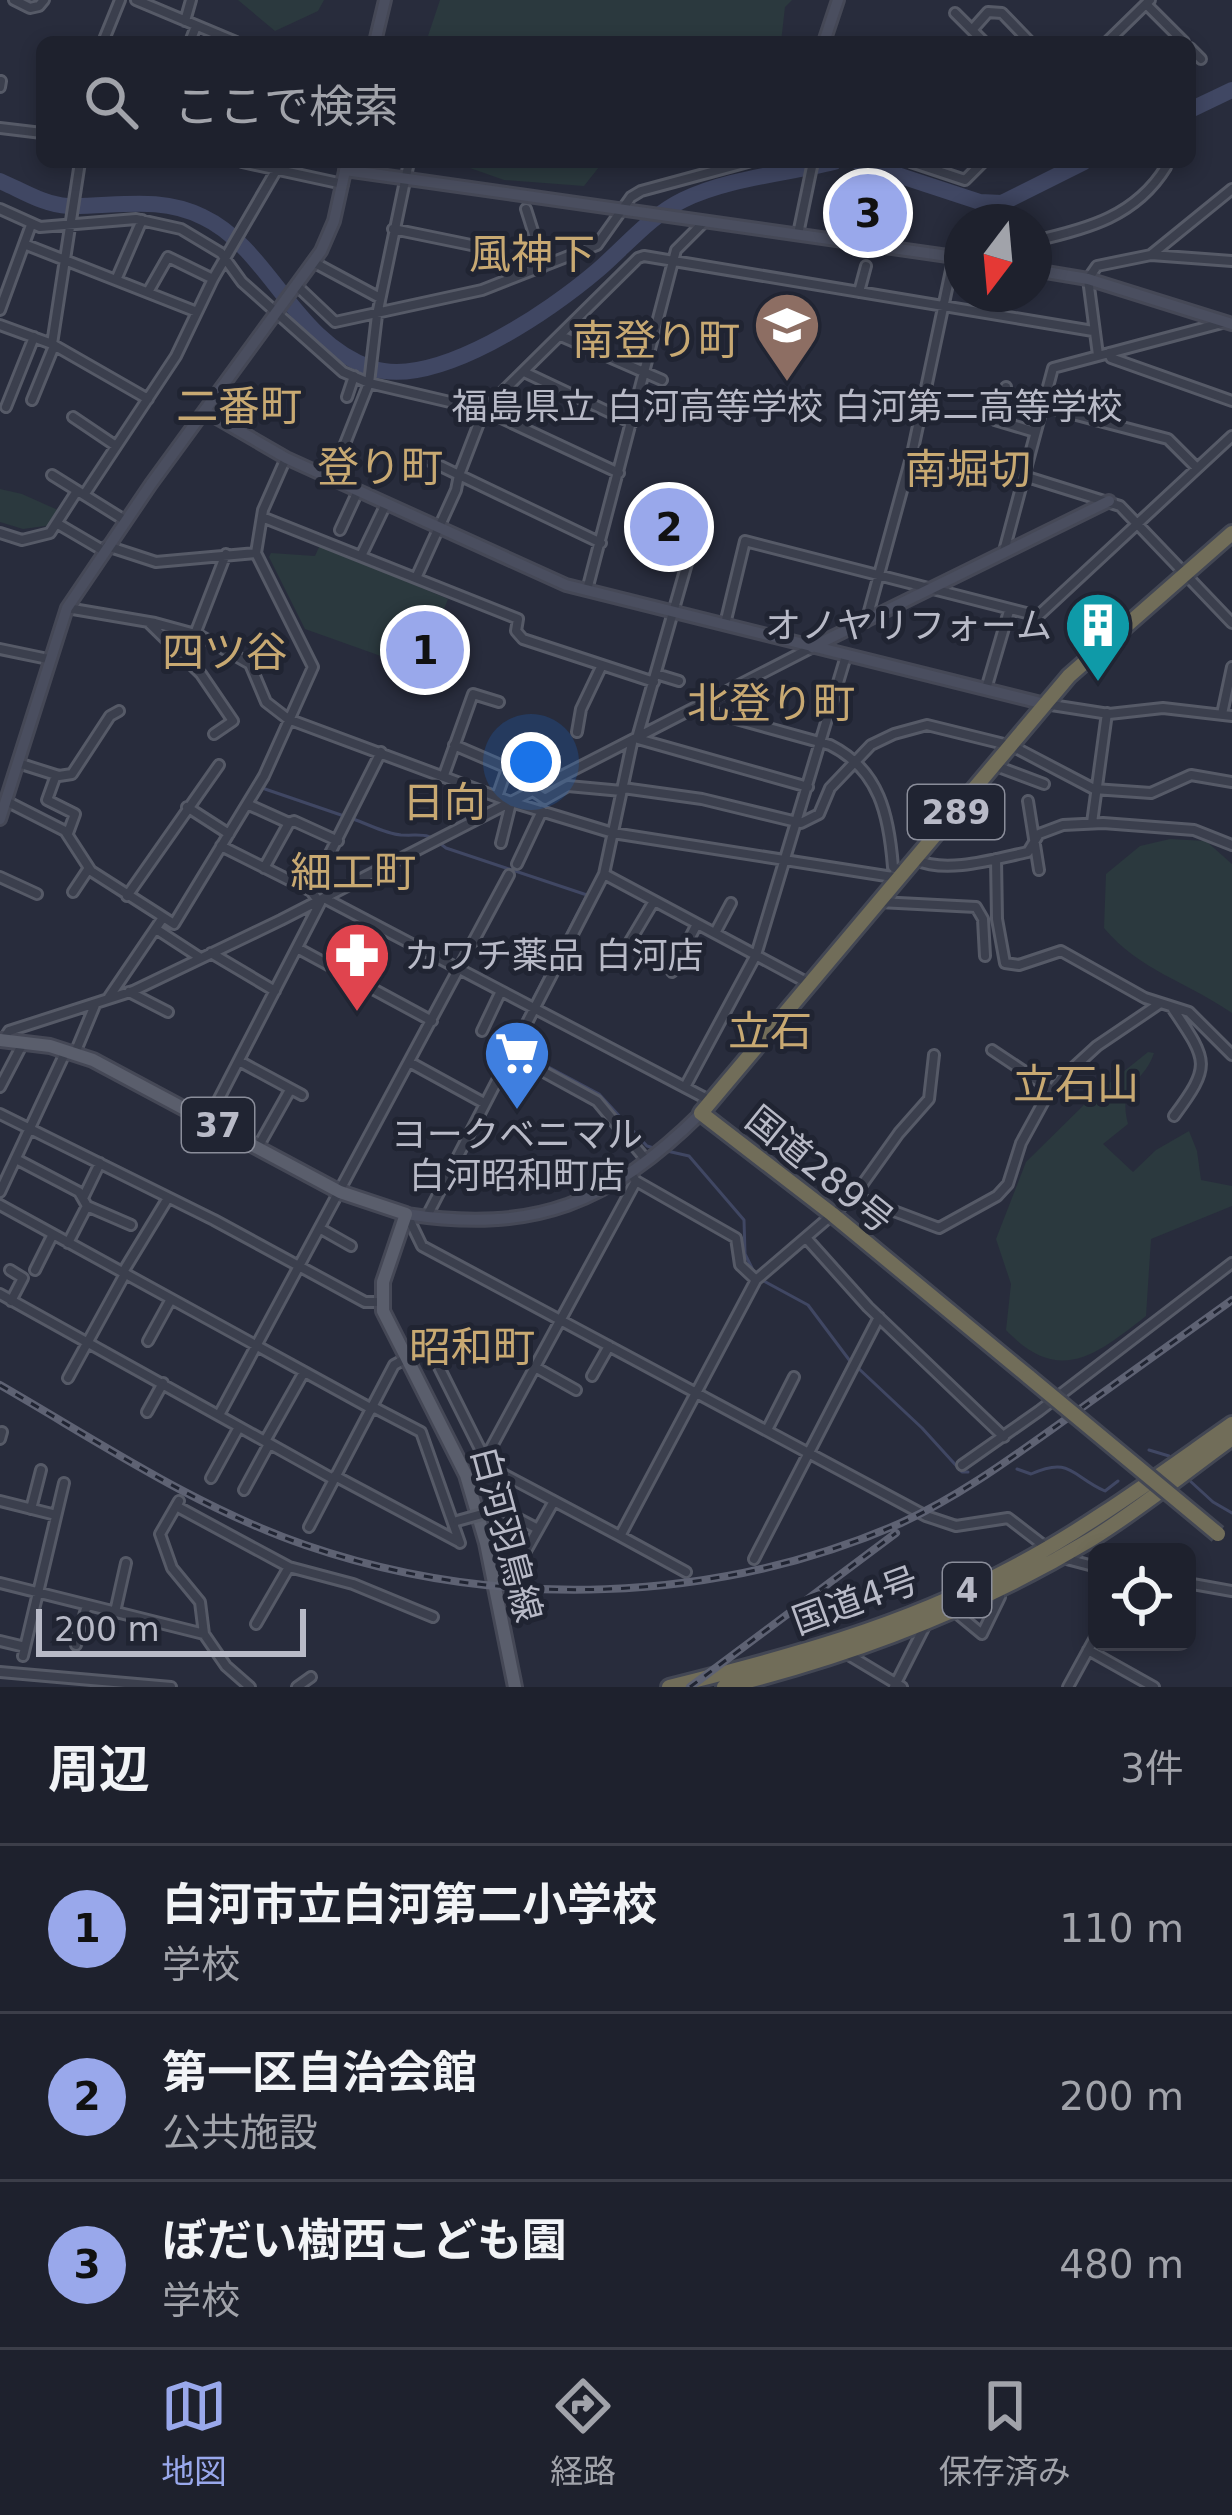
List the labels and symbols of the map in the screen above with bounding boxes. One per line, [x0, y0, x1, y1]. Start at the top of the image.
pin: 3 [829, 168, 907, 258]
north arrow [944, 204, 1052, 312]
district label: 風神下 [469, 230, 595, 279]
school or university icon: 福島県立 白河高等学校 白河第二高等学校 [752, 290, 822, 384]
district label: 南登り町 [572, 316, 740, 365]
district label: 二番町 [176, 382, 302, 431]
place label: 福島県立 白河高等学校 白河第二高等学校 [452, 386, 1122, 427]
district label: 登り町 [317, 443, 443, 492]
district label: 南堀切 [905, 445, 1031, 494]
pin: 2 [630, 482, 708, 572]
building icon: オノヤリフォーム [1063, 590, 1133, 684]
pin: 1 [386, 605, 464, 695]
place label: オノヤリフォーム [765, 605, 1052, 646]
district label: 四ツ谷 [162, 628, 288, 677]
district label: 北登り町 [687, 679, 855, 728]
your location [501, 732, 561, 792]
district label: 日向 [402, 778, 486, 827]
road number: 289 [908, 785, 1004, 839]
district label: 細工町 [290, 848, 416, 897]
pharmacy icon: カワチ薬品 白河店 [322, 920, 392, 1014]
place label: カワチ薬品 白河店 [404, 935, 703, 976]
district label: 立石 [728, 1007, 812, 1056]
supermarket icon: ヨークベニマル 白河昭和町店 [482, 1018, 552, 1112]
district label: 立石山 [1013, 1060, 1139, 1109]
road number: 37 [182, 1098, 254, 1152]
street label: 国道289号 [738, 1098, 901, 1241]
place label: ヨークベニマル 白河昭和町店 [391, 1114, 643, 1196]
district label: 昭和町 [409, 1323, 535, 1372]
street label: 白河羽鳥線 [463, 1442, 550, 1626]
street label: 国道4号 [787, 1559, 924, 1642]
road number: 4 [943, 1563, 991, 1617]
scale bar [36, 1603, 306, 1656]

